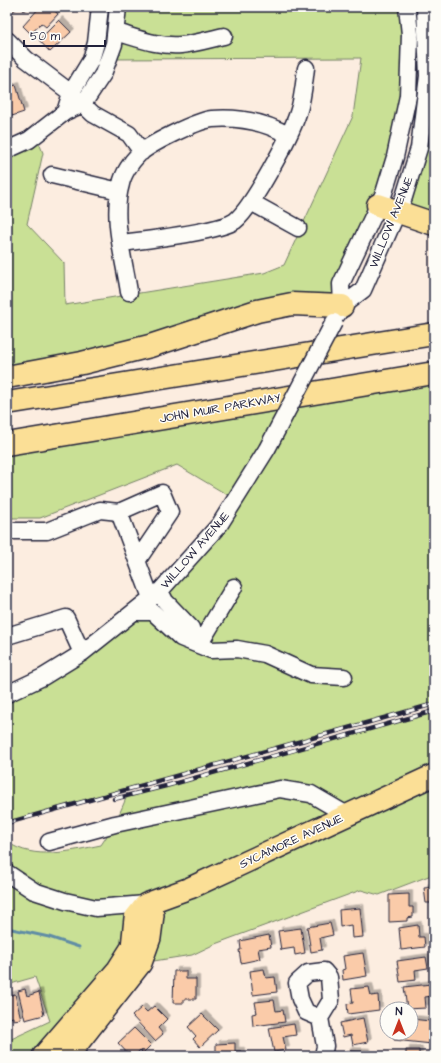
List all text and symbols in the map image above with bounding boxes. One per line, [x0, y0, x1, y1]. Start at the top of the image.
scale bar [24, 22, 105, 48]
text: 50 m [30, 28, 61, 45]
street label: WILLOW AVENUE [365, 174, 418, 271]
street label: JOHN MUIR PARKWAY [158, 389, 282, 427]
street label: WILLOW AVENUE [157, 508, 234, 593]
street label: SYCAMORE AVENUE [237, 810, 346, 873]
north arrow [379, 1001, 419, 1041]
text: N [396, 1004, 403, 1019]

